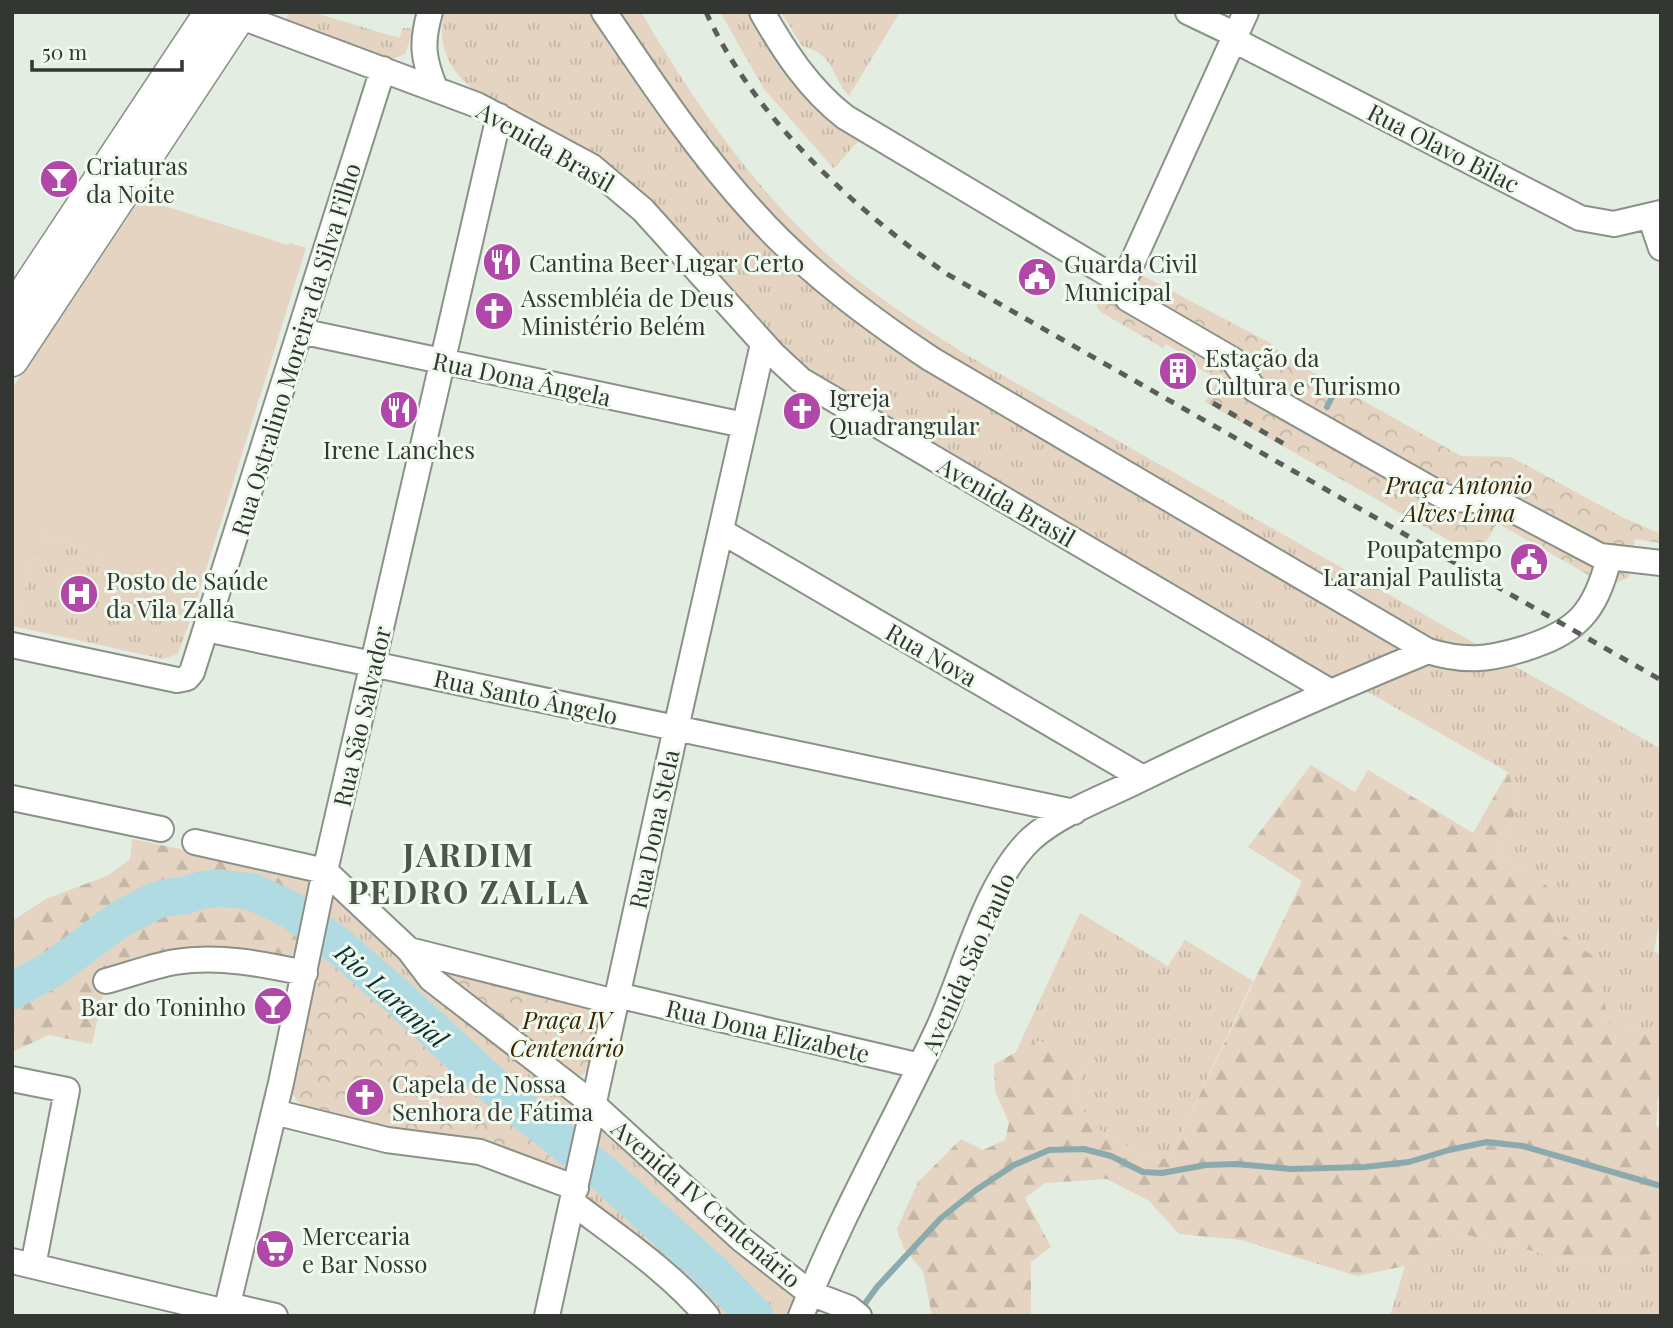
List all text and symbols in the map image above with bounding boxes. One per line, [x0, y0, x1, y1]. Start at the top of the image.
scale bar [32, 28, 182, 72]
text: 50 m [42, 37, 88, 65]
street label: Avenida Brasil [471, 93, 621, 198]
street label: Rua Olavo Bilac [1363, 95, 1525, 199]
place label: Criaturas da Noite [86, 149, 188, 209]
bar icon: Criaturas da Noite [38, 158, 80, 200]
street label: Rua Ostralino Moreira da Silva Filho [223, 159, 367, 539]
restaurant icon: Cantina Beer Lugar Certo [481, 241, 523, 283]
place label: Cantina Beer Lugar Certo [529, 246, 804, 278]
place label: Guarda Civil Municipal [1064, 247, 1198, 307]
public building icon: Guarda Civil Municipal [1016, 256, 1058, 298]
place label: Assembléia de Deus Ministério Belém [520, 281, 734, 341]
church icon: Assembléia de Deus Ministério Belém [473, 290, 515, 332]
place label: Estação da Cultura e Turismo [1205, 341, 1401, 401]
street label: Rua Dona Ângela [430, 343, 614, 413]
building icon: Estação da Cultura e Turismo [1157, 350, 1199, 392]
place label: Igreja Quadrangular [829, 381, 980, 441]
restaurant icon: Irene Lanches [378, 389, 420, 431]
church icon: Igreja Quadrangular [781, 390, 823, 432]
place label: Irene Lanches [323, 433, 475, 465]
street label: Avenida Brasil [932, 448, 1082, 553]
park label: Praça Antonio Alves Lima [1384, 468, 1533, 528]
place label: Poupatempo Laranjal Paulista [1323, 532, 1502, 592]
public building icon: Poupatempo Laranjal Paulista [1508, 541, 1550, 583]
place label: Posto de Saúde da Vila Zalla [106, 564, 268, 624]
hospital icon: Posto de Saúde da Vila Zalla [58, 573, 100, 615]
street label: Rua Nova [881, 615, 983, 693]
street label: Rua São Salvador [325, 622, 397, 809]
street label: Rua Santo Ângelo [431, 661, 621, 731]
street label: Rua Dona Stela [621, 746, 686, 912]
district label: JARDIM PEDRO ZALLA [348, 832, 590, 912]
street label: Avenida São Paulo [912, 867, 1021, 1060]
water label: Rio Laranjal [327, 934, 457, 1056]
bar icon: Bar do Toninho [252, 985, 294, 1027]
place label: Bar do Toninho [80, 990, 246, 1022]
street label: Rua Dona Elizabete [663, 991, 873, 1069]
park label: Praça IV Centenário [510, 1003, 624, 1063]
place label: Capela de Nossa Senhora de Fátima [392, 1067, 593, 1127]
church icon: Capela de Nossa Senhora de Fátima [344, 1076, 386, 1118]
street label: Avenida IV Centenário [605, 1111, 808, 1294]
place label: Mercearia e Bar Nosso [302, 1219, 427, 1279]
supermarket icon: Mercearia e Bar Nosso [254, 1228, 296, 1270]

